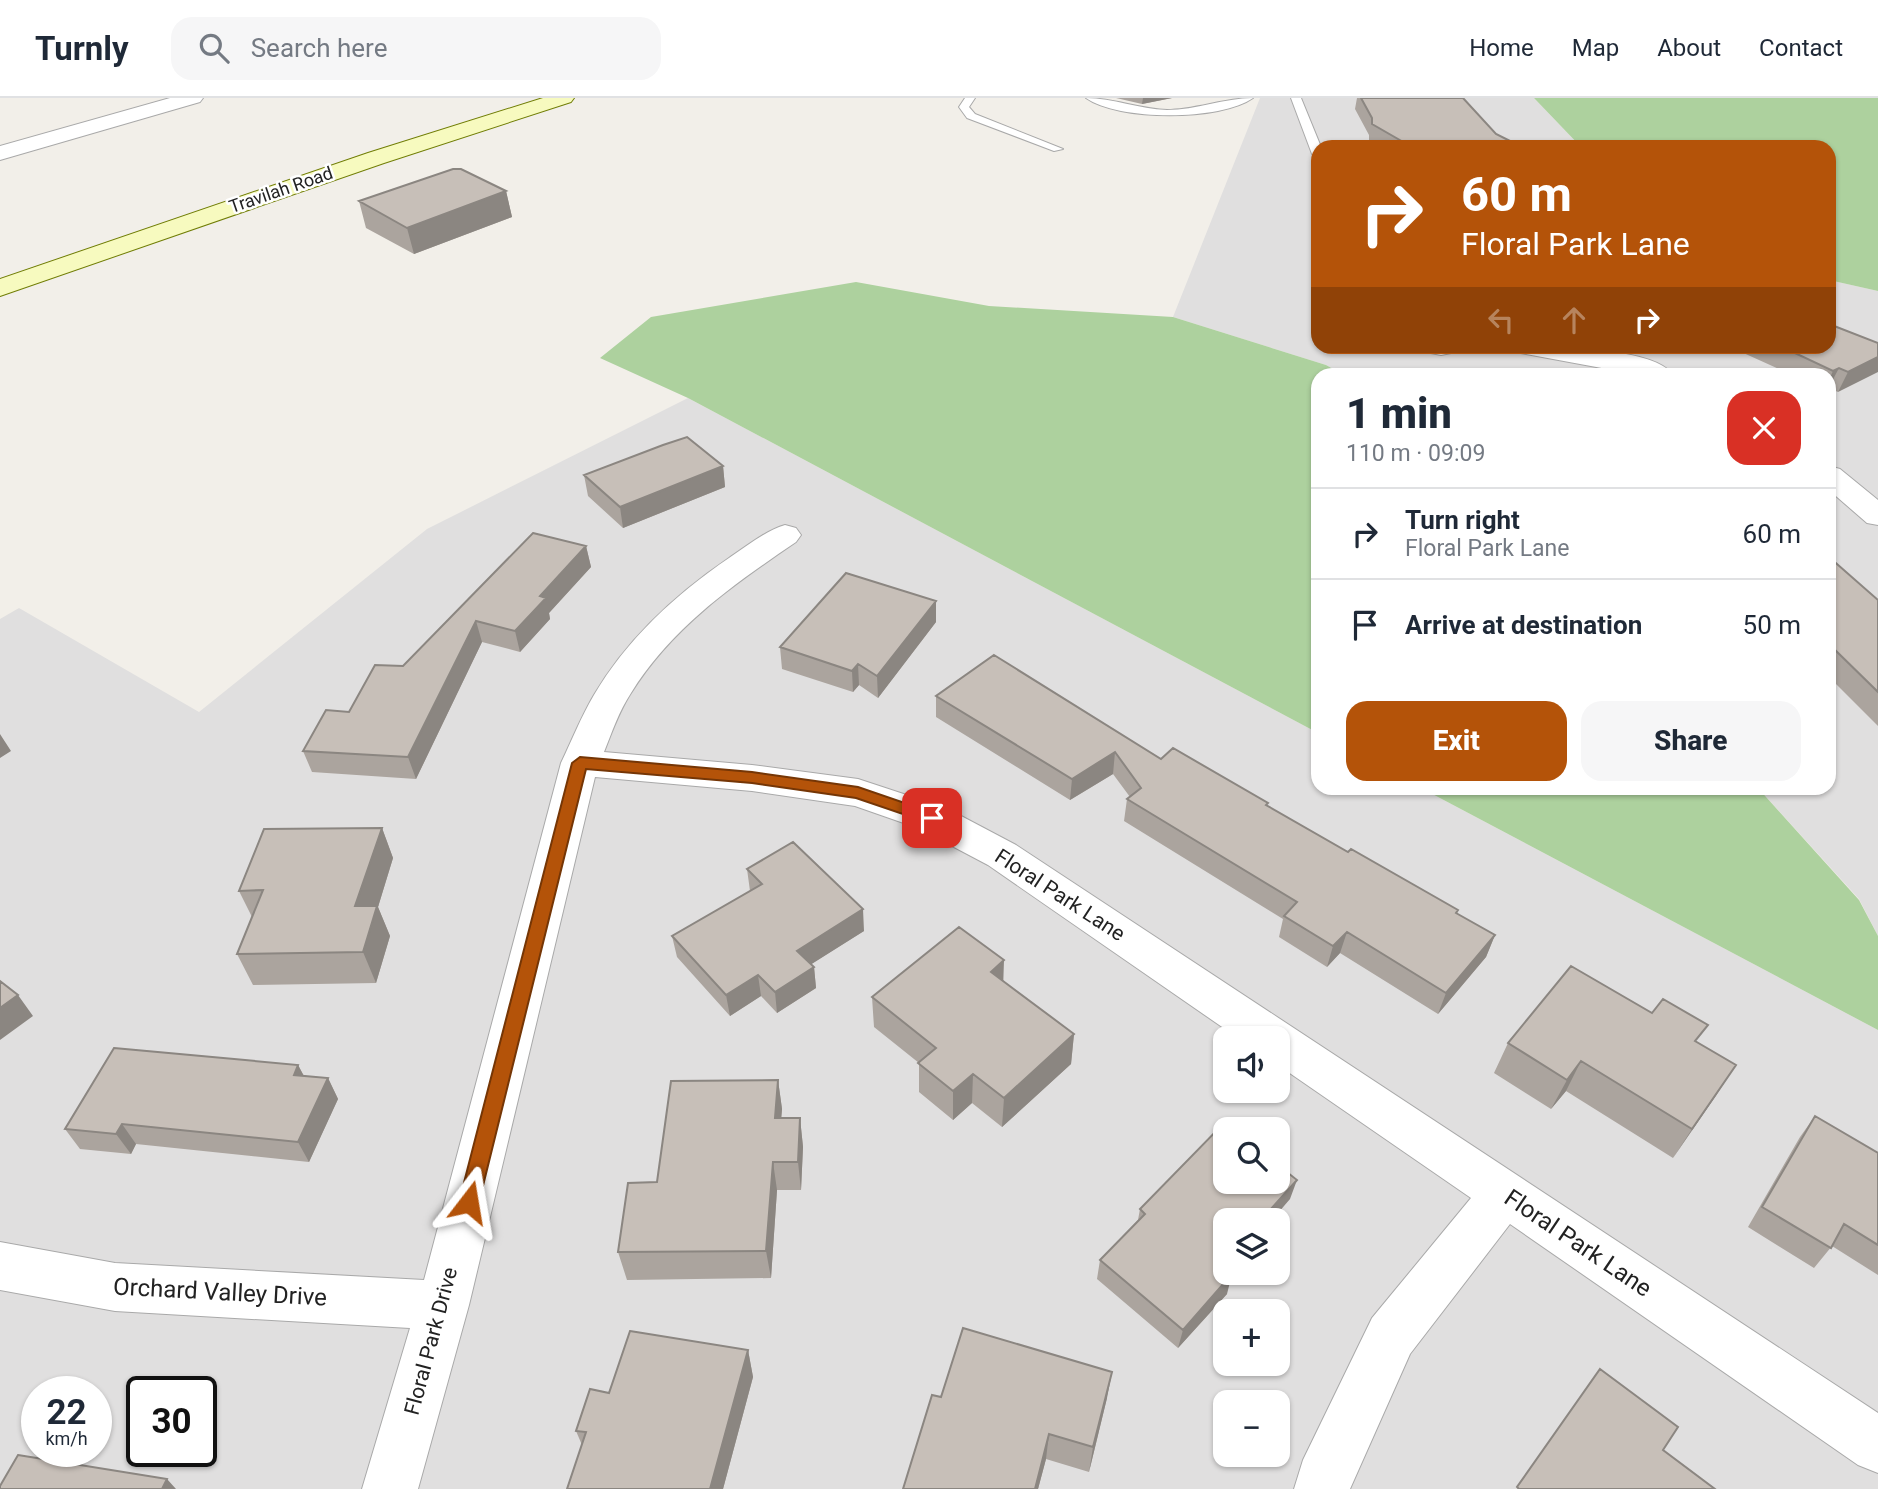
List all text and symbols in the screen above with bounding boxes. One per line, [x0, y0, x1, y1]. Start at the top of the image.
search box [171, 17, 661, 80]
text: Turnly [35, 29, 129, 68]
icon: search [195, 29, 233, 67]
text: Search here [251, 33, 387, 63]
text: Home [1469, 34, 1534, 62]
text: Map [1572, 34, 1619, 62]
text: About [1657, 34, 1721, 62]
text: Contact [1759, 34, 1843, 62]
street label: Travilah Road [226, 162, 336, 217]
text: 60 m [1461, 166, 1572, 223]
icon: right [1346, 168, 1437, 259]
text: Floral Park Lane [1461, 225, 1690, 263]
icon: left [1482, 301, 1520, 339]
icon: ahead [1555, 301, 1593, 339]
icon: right [1628, 301, 1666, 339]
text: 1 min [1346, 389, 1452, 438]
button: close [1727, 391, 1801, 465]
text: 110 m · 09:09 [1346, 440, 1485, 467]
text: Turn right [1405, 505, 1520, 535]
icon: right [1346, 515, 1384, 553]
text: 60 m [1743, 519, 1801, 549]
text: Floral Park Lane [1405, 535, 1569, 562]
icon: arrive [1346, 606, 1384, 644]
text: Arrive at destination [1405, 610, 1642, 640]
text: 50 m [1743, 610, 1801, 640]
button: Exit [1346, 701, 1567, 781]
button: Share [1581, 701, 1801, 781]
pin [902, 788, 962, 848]
icon: arrive [913, 799, 951, 837]
street label: Floral Park Lane [991, 844, 1129, 946]
map controls [1213, 1026, 1290, 1467]
button: sound [1213, 1026, 1290, 1103]
button: search [1213, 1117, 1290, 1194]
position arrow [432, 1165, 506, 1239]
street label: Floral Park Lane [1499, 1183, 1657, 1303]
button: layers [1213, 1208, 1290, 1285]
street label: Floral Park Drive [400, 1265, 462, 1417]
street label: Orchard Valley Drive [112, 1272, 328, 1312]
button: + [1213, 1299, 1290, 1376]
speed limit sign: 30 [126, 1376, 217, 1467]
button: − [1213, 1390, 1290, 1467]
text: 22 [46, 1392, 87, 1433]
text: km/h [45, 1428, 88, 1449]

